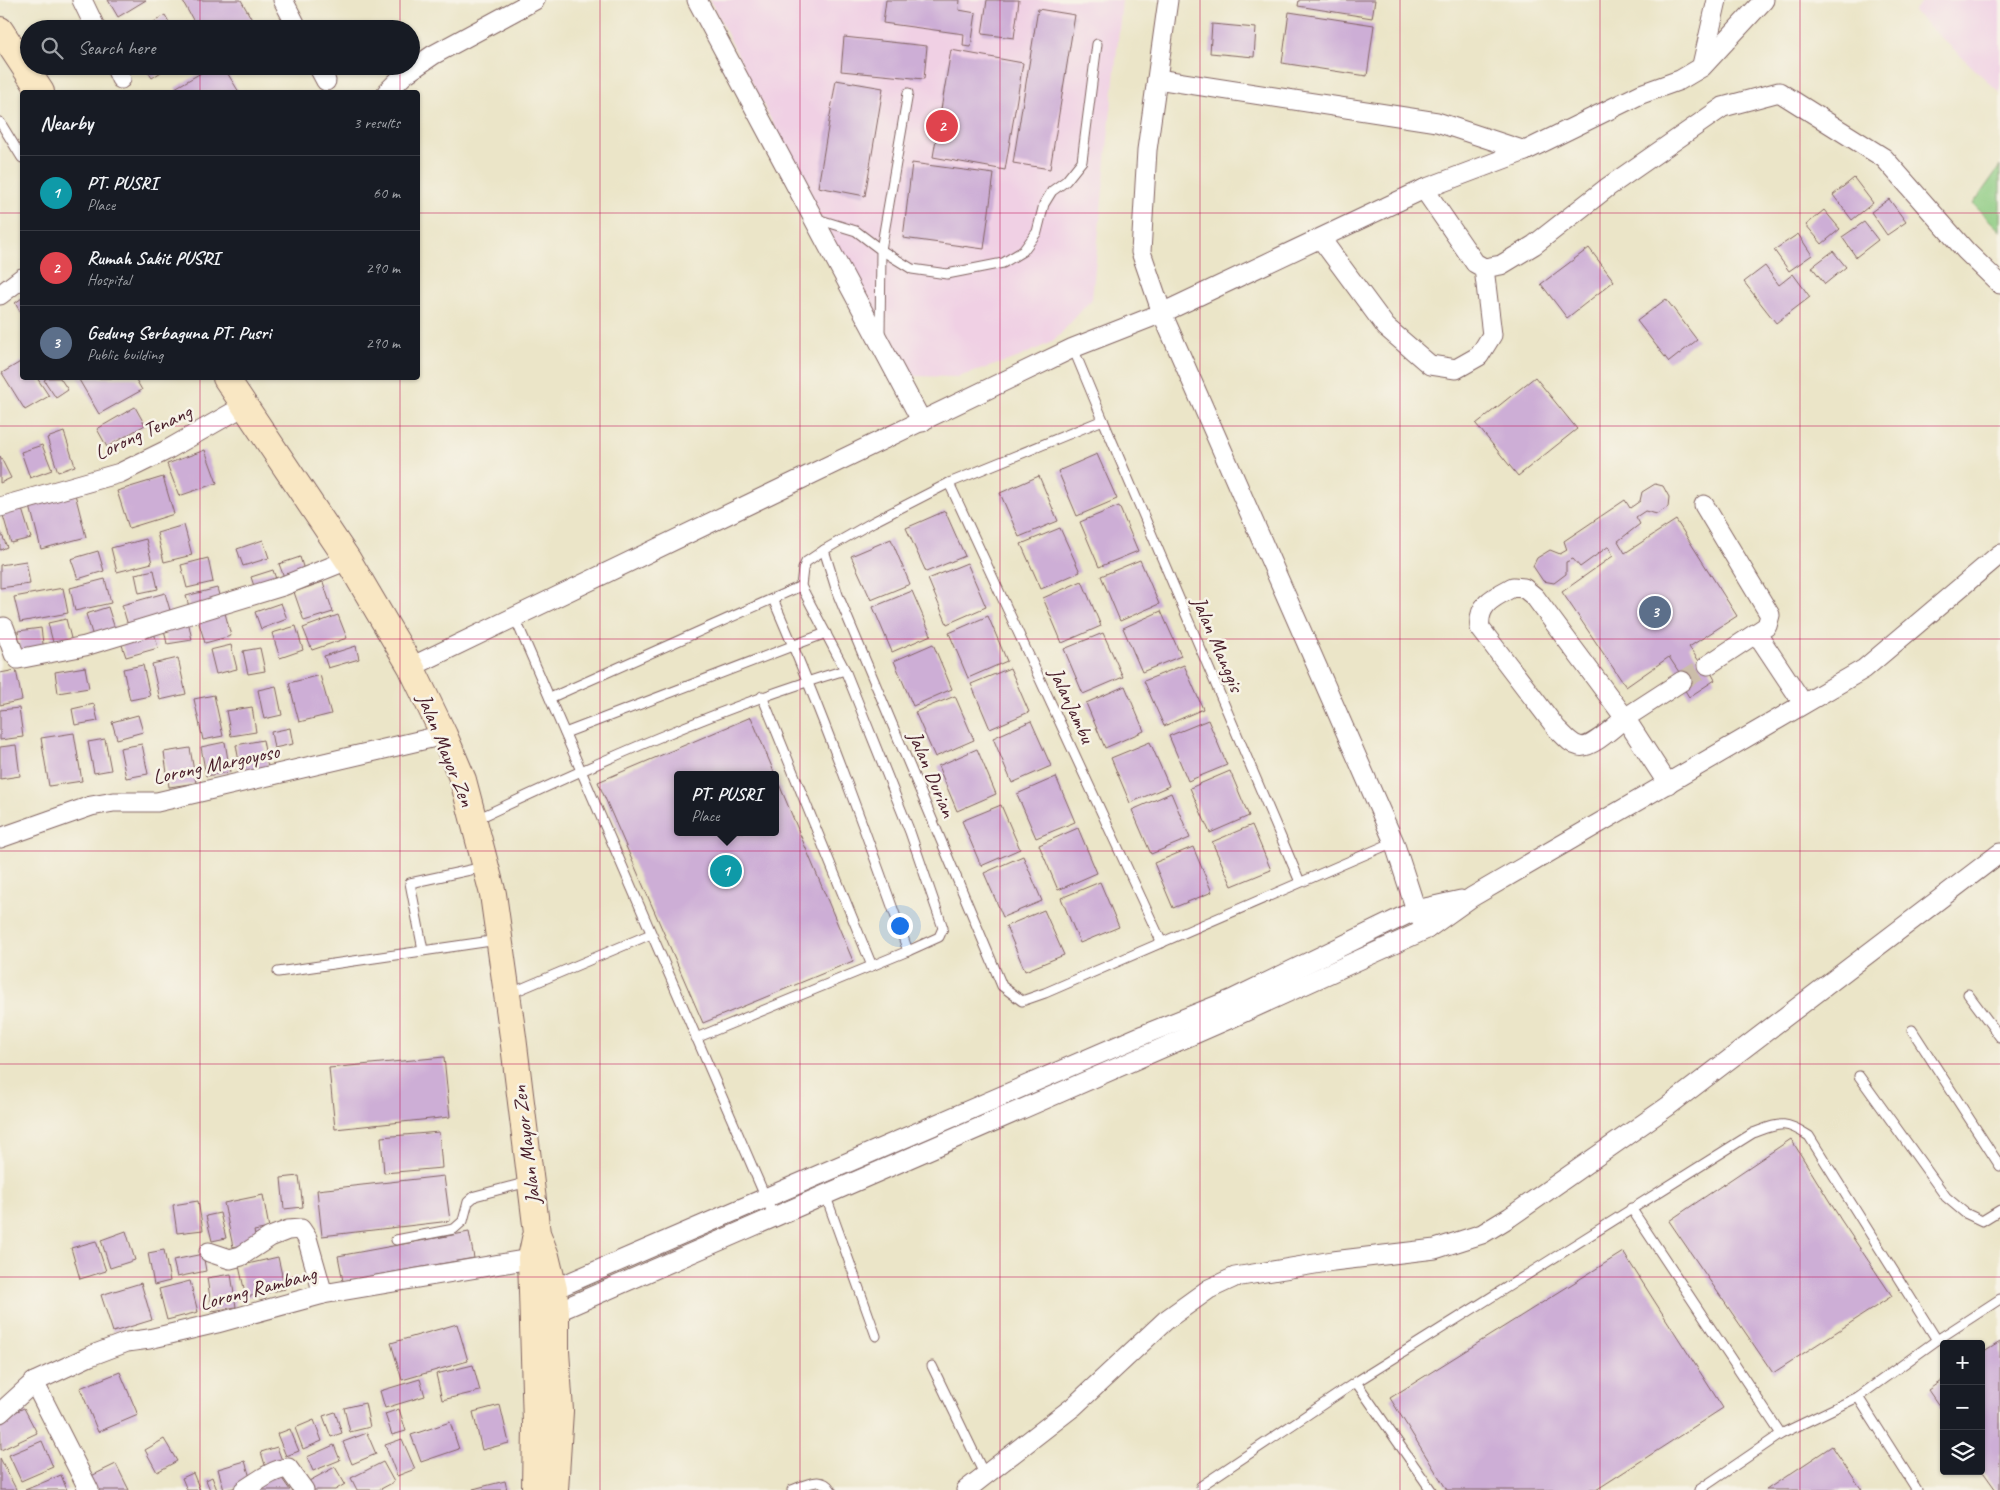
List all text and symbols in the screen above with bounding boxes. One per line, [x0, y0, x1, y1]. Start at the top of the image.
search box [20, 20, 420, 75]
icon: search [38, 34, 66, 62]
text: Search here [78, 36, 155, 60]
pin: 2 [926, 107, 958, 145]
text: Nearby [40, 110, 93, 136]
text: 3 results [353, 113, 400, 133]
text: PT. PUSRI [87, 171, 157, 195]
text: 1 [52, 183, 60, 203]
text: 60 m [373, 183, 400, 203]
text: Place [87, 195, 115, 215]
text: Rumah Sakit PUSRI [87, 246, 220, 270]
text: 2 [52, 258, 60, 278]
text: 290 m [366, 258, 400, 278]
text: Hospital [87, 270, 131, 290]
text: Gedung Serbaguna PT. Pusri [87, 321, 271, 345]
text: 3 [52, 333, 60, 353]
text: 290 m [366, 333, 400, 353]
text: Public building [87, 345, 163, 365]
street label: Lorong Tenang [90, 398, 197, 466]
street label: Jalan Manggis [1186, 591, 1250, 697]
pin: 3 [1639, 593, 1671, 631]
street label: JalanJambu [1043, 662, 1101, 748]
street label: Jalan Mayor Zen [411, 689, 481, 811]
street label: Jalan Durian [902, 726, 962, 822]
street label: Lorong Margoyoso [150, 738, 283, 790]
popup [674, 771, 779, 836]
text: PT. PUSRI [691, 782, 762, 806]
text: Place [691, 806, 719, 826]
pin: 1 [710, 852, 742, 890]
your location [887, 913, 913, 939]
street label: Jalan Mayor Zen [506, 1083, 546, 1207]
street label: Lorong Rambang [197, 1260, 321, 1316]
map controls [1940, 1340, 1985, 1475]
button: + [1940, 1340, 1985, 1385]
button: − [1940, 1385, 1985, 1430]
button: layers [1940, 1430, 1985, 1475]

